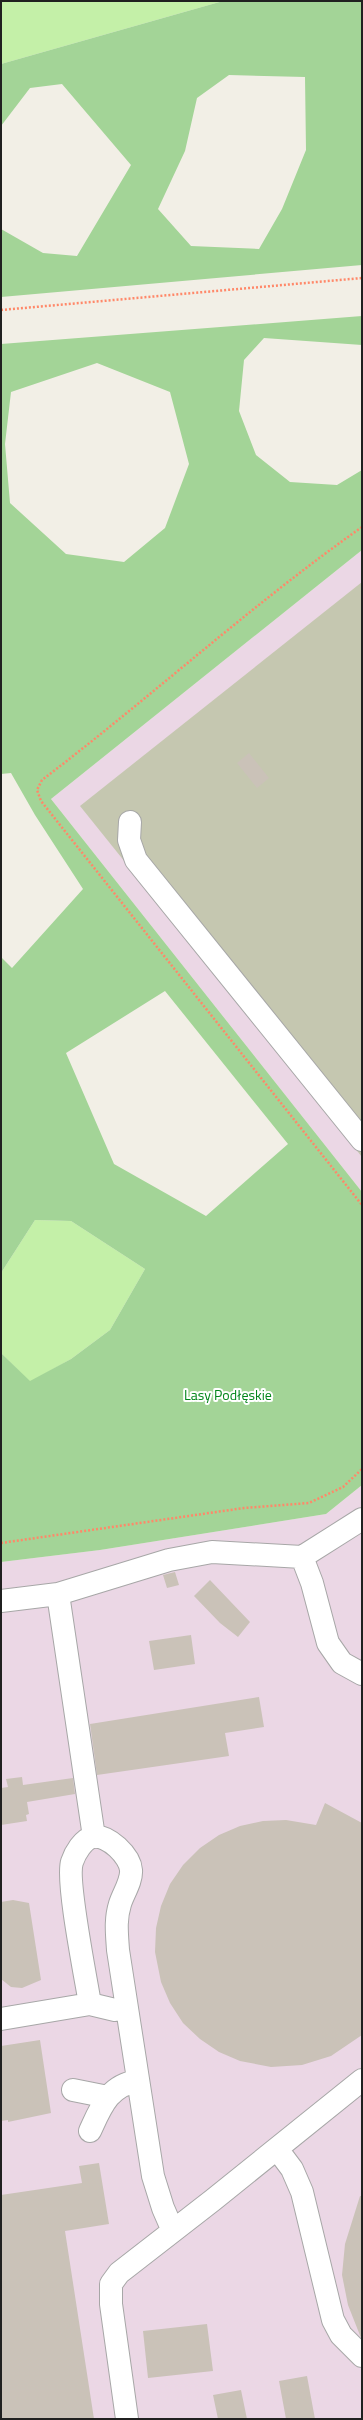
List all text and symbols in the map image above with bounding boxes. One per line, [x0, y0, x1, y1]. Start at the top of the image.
park label: Lasy Podłęskie [184, 1384, 272, 1405]

